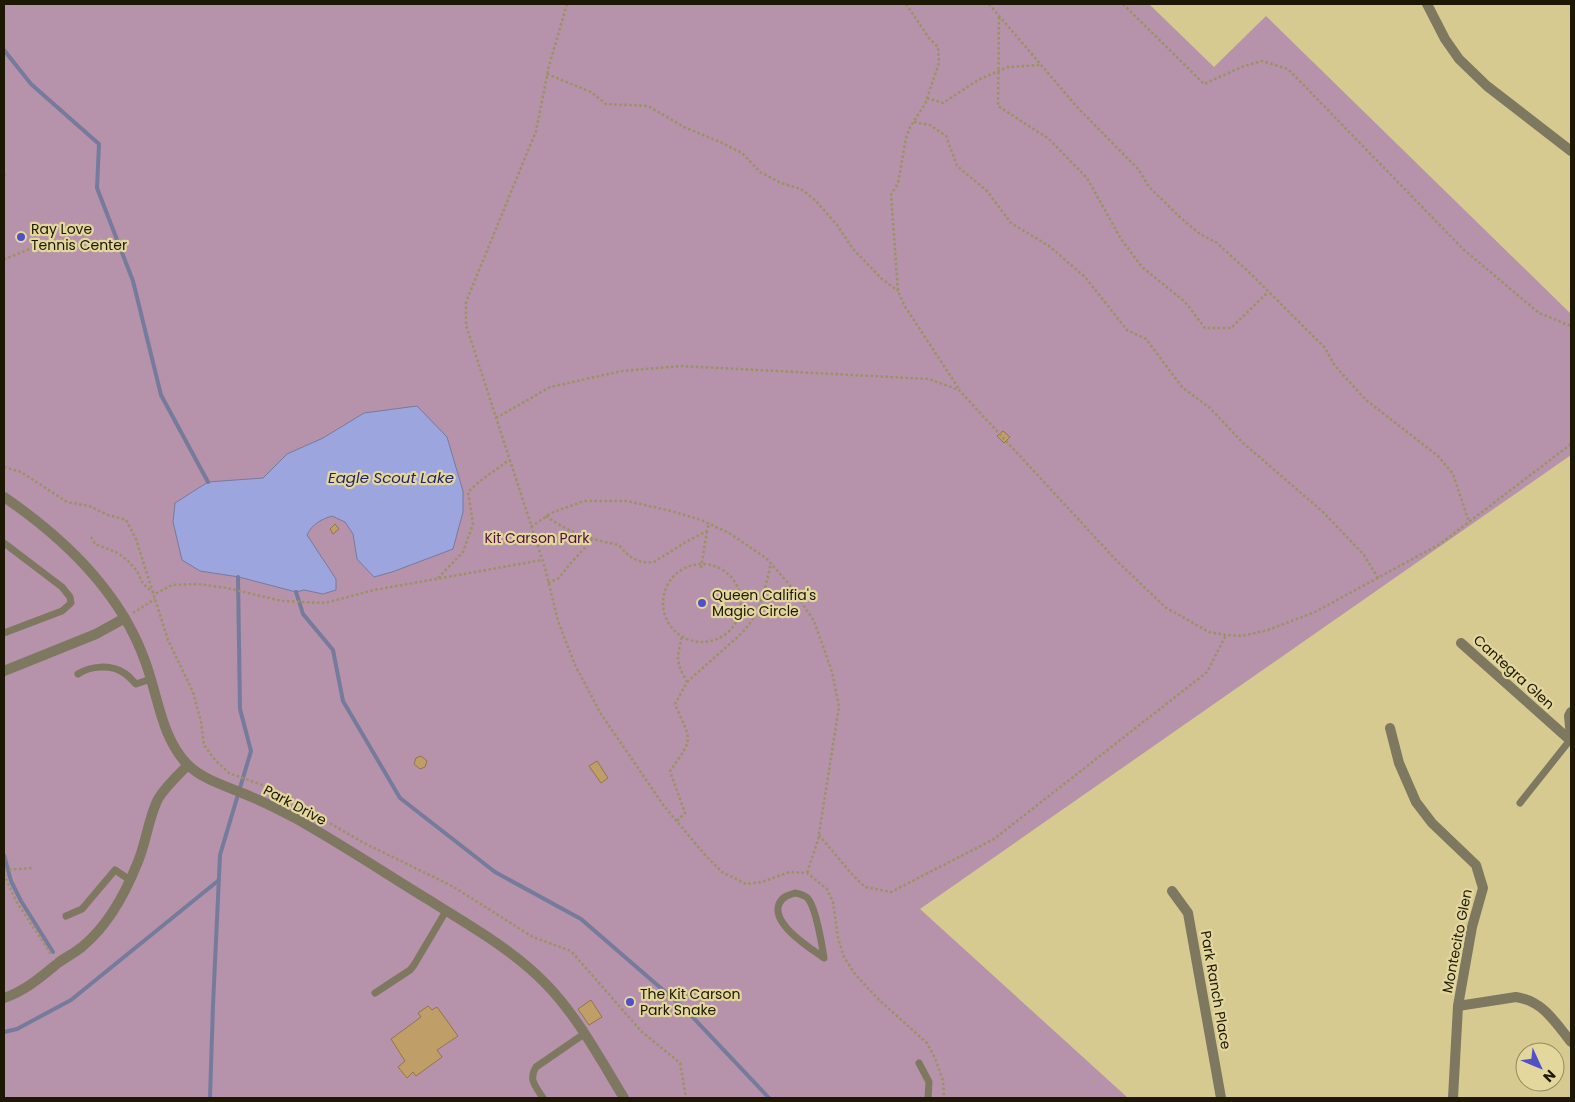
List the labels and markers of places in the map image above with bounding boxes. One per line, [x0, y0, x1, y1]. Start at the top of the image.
place label: Ray Love Tennis Center [31, 219, 127, 255]
marker: Ray Love Tennis Center [15, 231, 27, 243]
place label: Queen Califia's Magic Circle [712, 585, 816, 621]
marker: Queen Califia's Magic Circle [696, 597, 708, 609]
place label: The Kit Carson Park Snake [640, 984, 740, 1020]
marker: The Kit Carson Park Snake [624, 996, 636, 1008]

